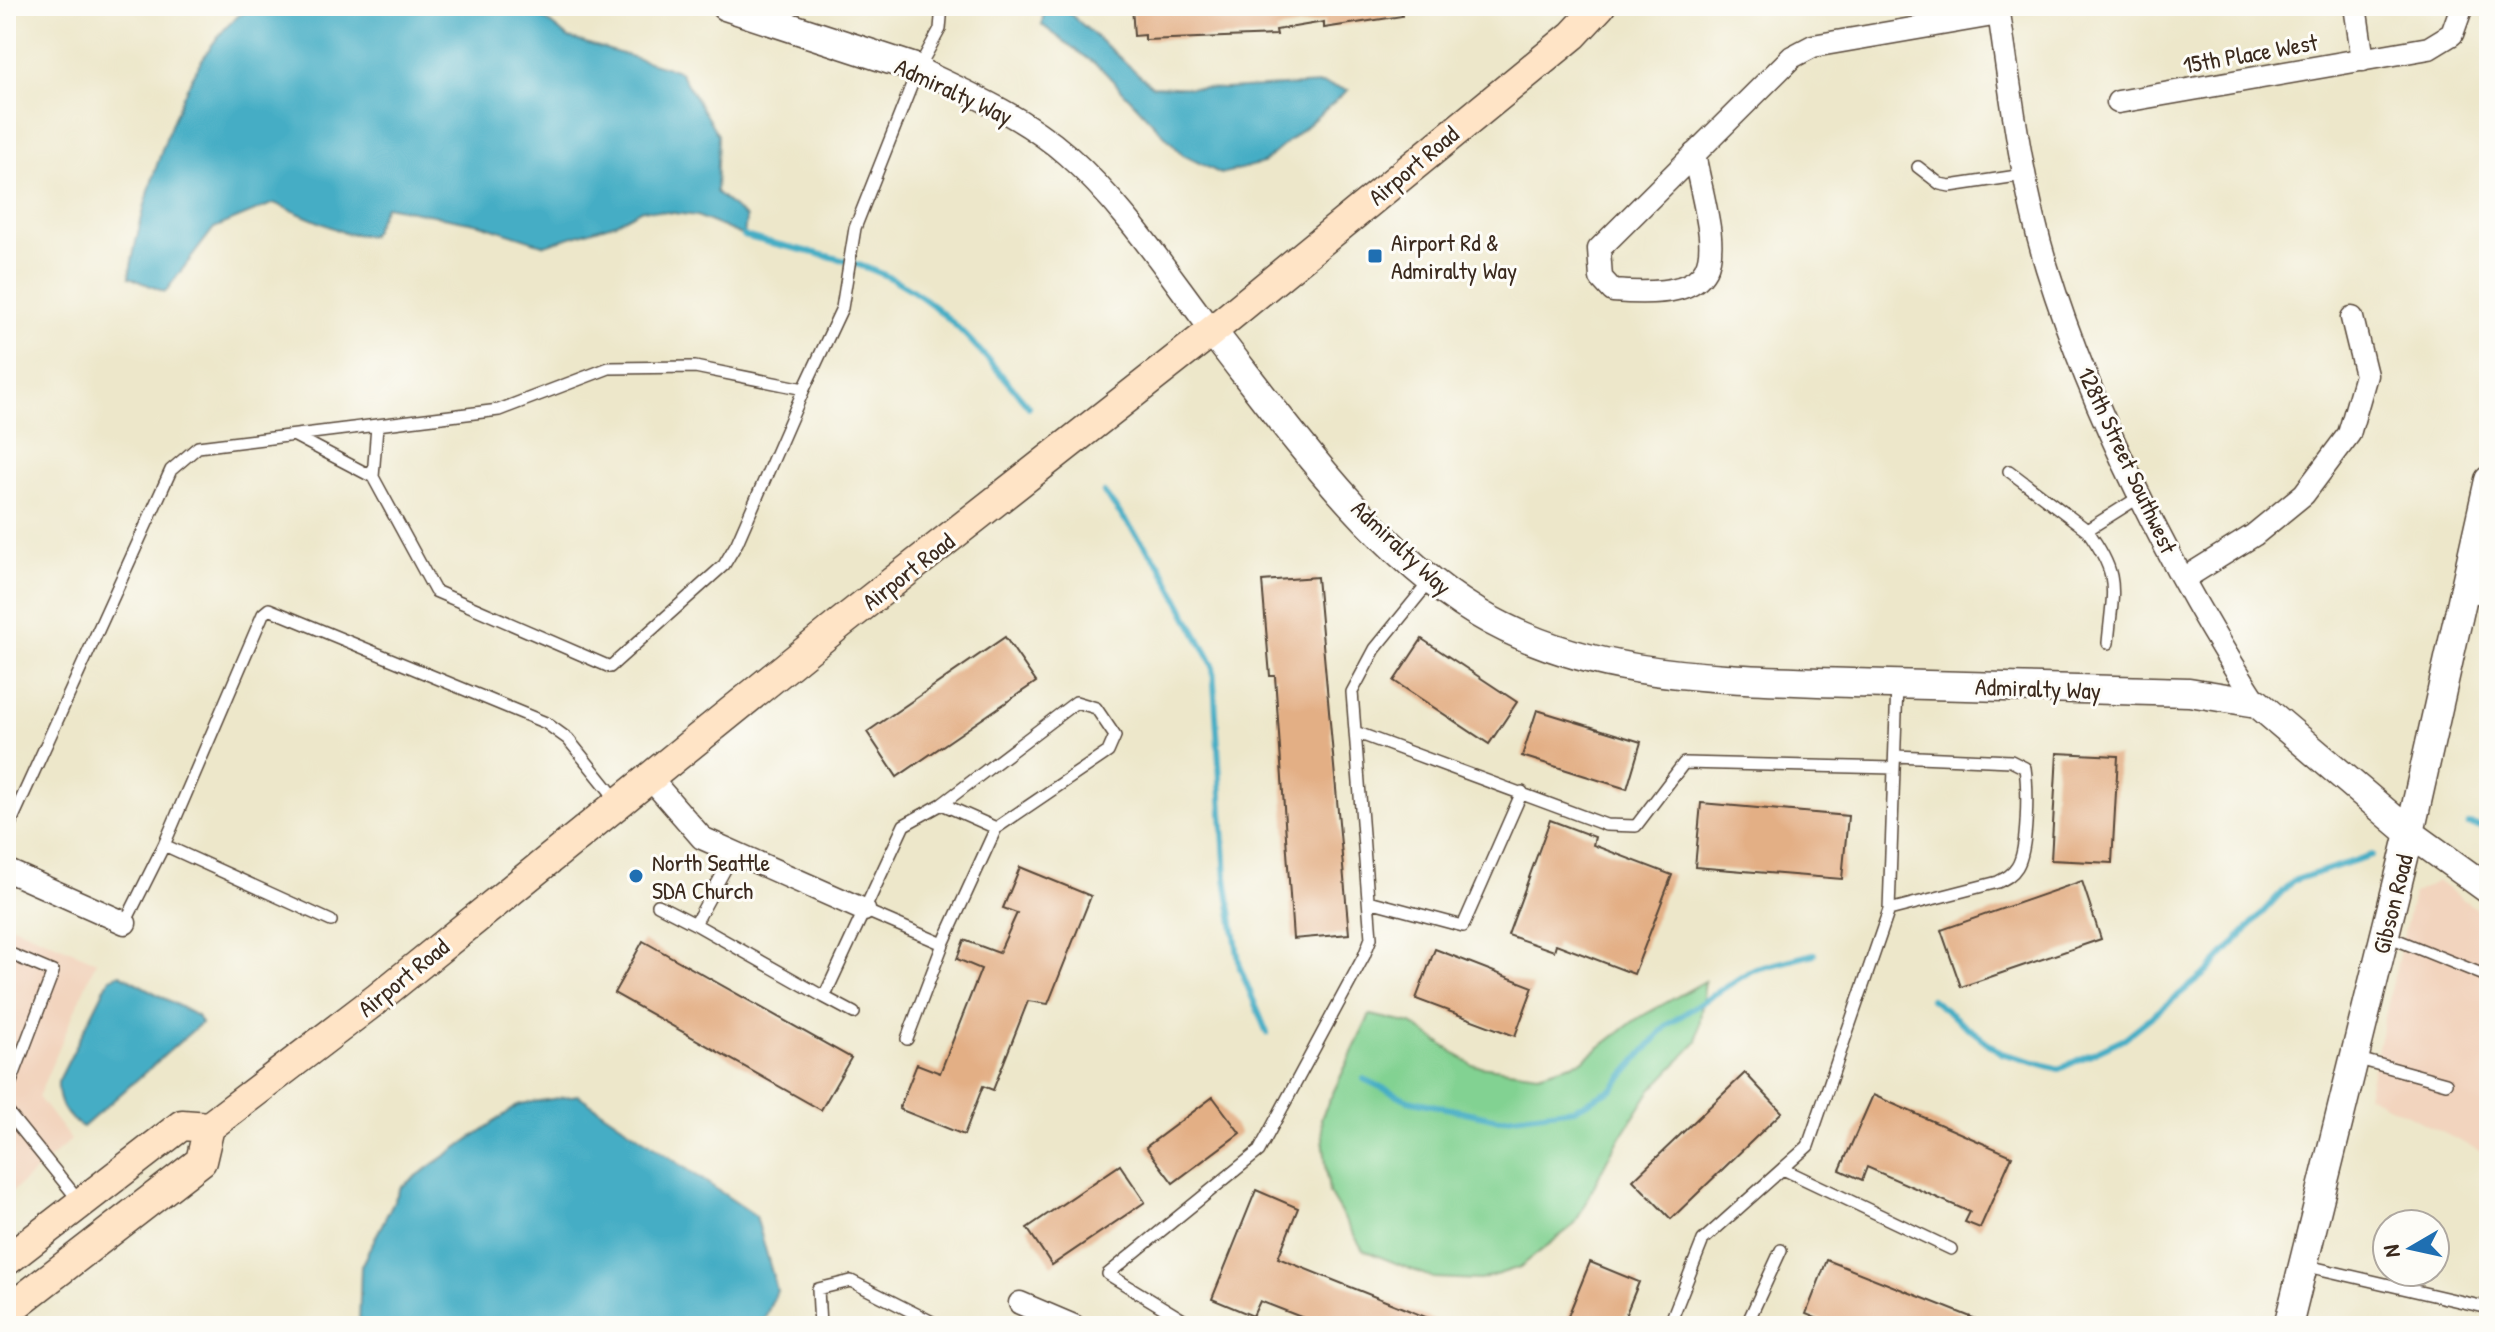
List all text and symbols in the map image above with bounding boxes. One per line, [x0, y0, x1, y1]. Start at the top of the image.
street label: 15th Place West [2180, 25, 2321, 81]
street label: Admiralty Way [890, 50, 1018, 132]
street label: Airport Road [1361, 118, 1465, 212]
place label: Airport Rd & Admiralty Way [1391, 226, 1517, 286]
marker: Airport Rd & Admiralty Way [1366, 247, 1384, 265]
street label: 128th Street Southwest [2071, 362, 2186, 559]
street label: Admiralty Way [1345, 492, 1459, 602]
street label: Airport Road [855, 525, 961, 617]
street label: Admiralty Way [1974, 670, 2102, 706]
place label: North Seattle SDA Church [652, 846, 770, 906]
street label: Gibson Road [2364, 851, 2420, 957]
marker: North Seattle SDA Church [627, 867, 645, 885]
street label: Airport Road [351, 930, 455, 1024]
north arrow [2371, 1208, 2451, 1288]
text: N [2375, 1243, 2407, 1259]

